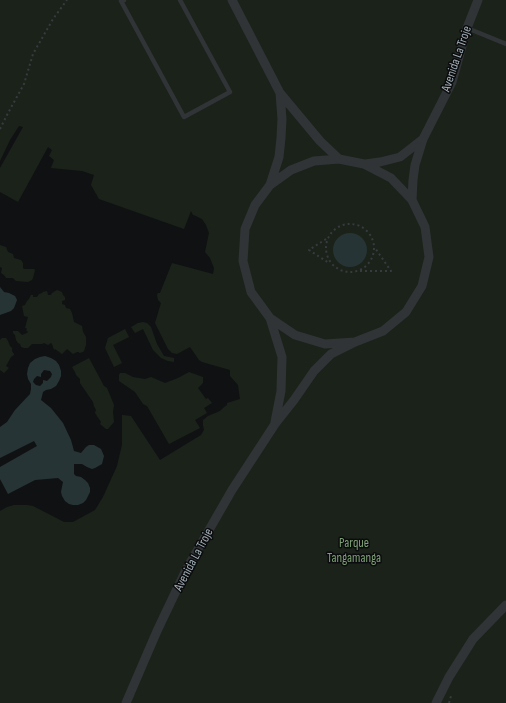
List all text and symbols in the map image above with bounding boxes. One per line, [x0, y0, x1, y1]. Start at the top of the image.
street label: Avenida La Troje [438, 24, 476, 94]
street label: Avenida La Troje [171, 526, 217, 594]
park label: Parque Tangamanga [327, 536, 381, 567]

